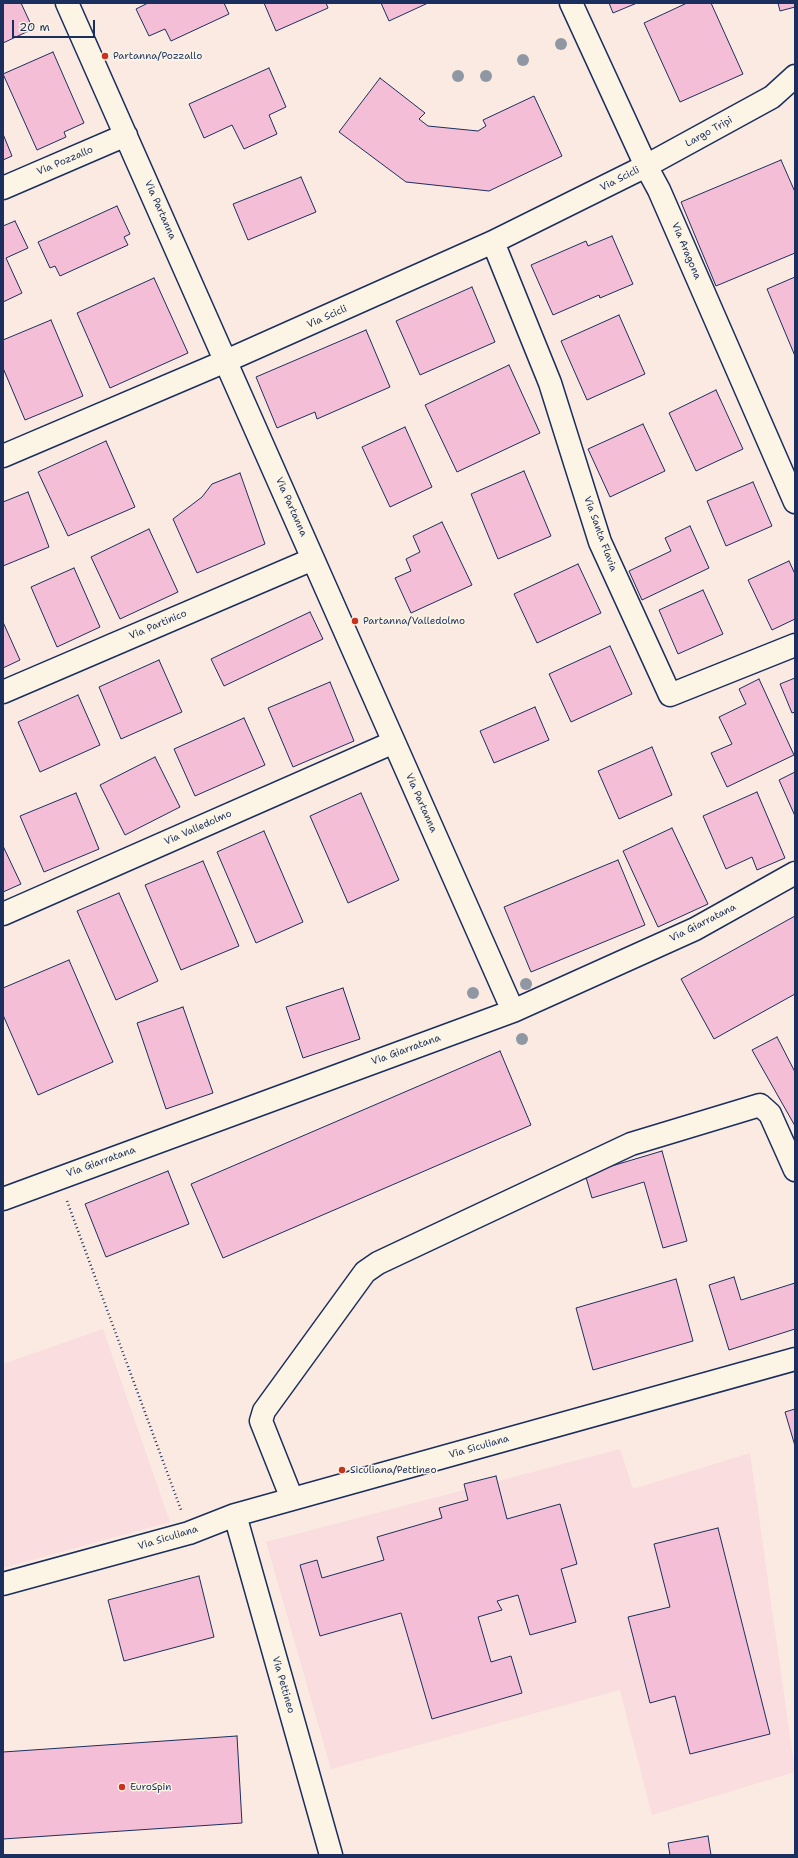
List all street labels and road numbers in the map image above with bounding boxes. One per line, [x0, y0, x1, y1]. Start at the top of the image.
street label: Largo Tripi [683, 114, 735, 150]
street label: Via Pozzallo [35, 144, 95, 178]
street label: Via Scicli [598, 164, 642, 194]
street label: Via Partanna [142, 179, 178, 241]
street label: Via Aragona [669, 221, 703, 281]
street label: Via Scicli [305, 303, 349, 331]
street label: Via Partanna [273, 476, 309, 538]
street label: Via Santa Flavia [581, 495, 619, 573]
street label: Via Partinico [127, 608, 189, 642]
street label: Via Partanna [403, 772, 439, 834]
street label: Via Valledolmo [162, 808, 234, 848]
street label: Via Giarratana [668, 901, 738, 945]
street label: Via Giarratana [370, 1032, 442, 1068]
street label: Via Giarratana [65, 1144, 137, 1180]
street label: Via Siculiana [448, 1433, 510, 1461]
street label: Via Siculiana [137, 1523, 199, 1553]
street label: Via Pettineo [269, 1655, 297, 1715]

